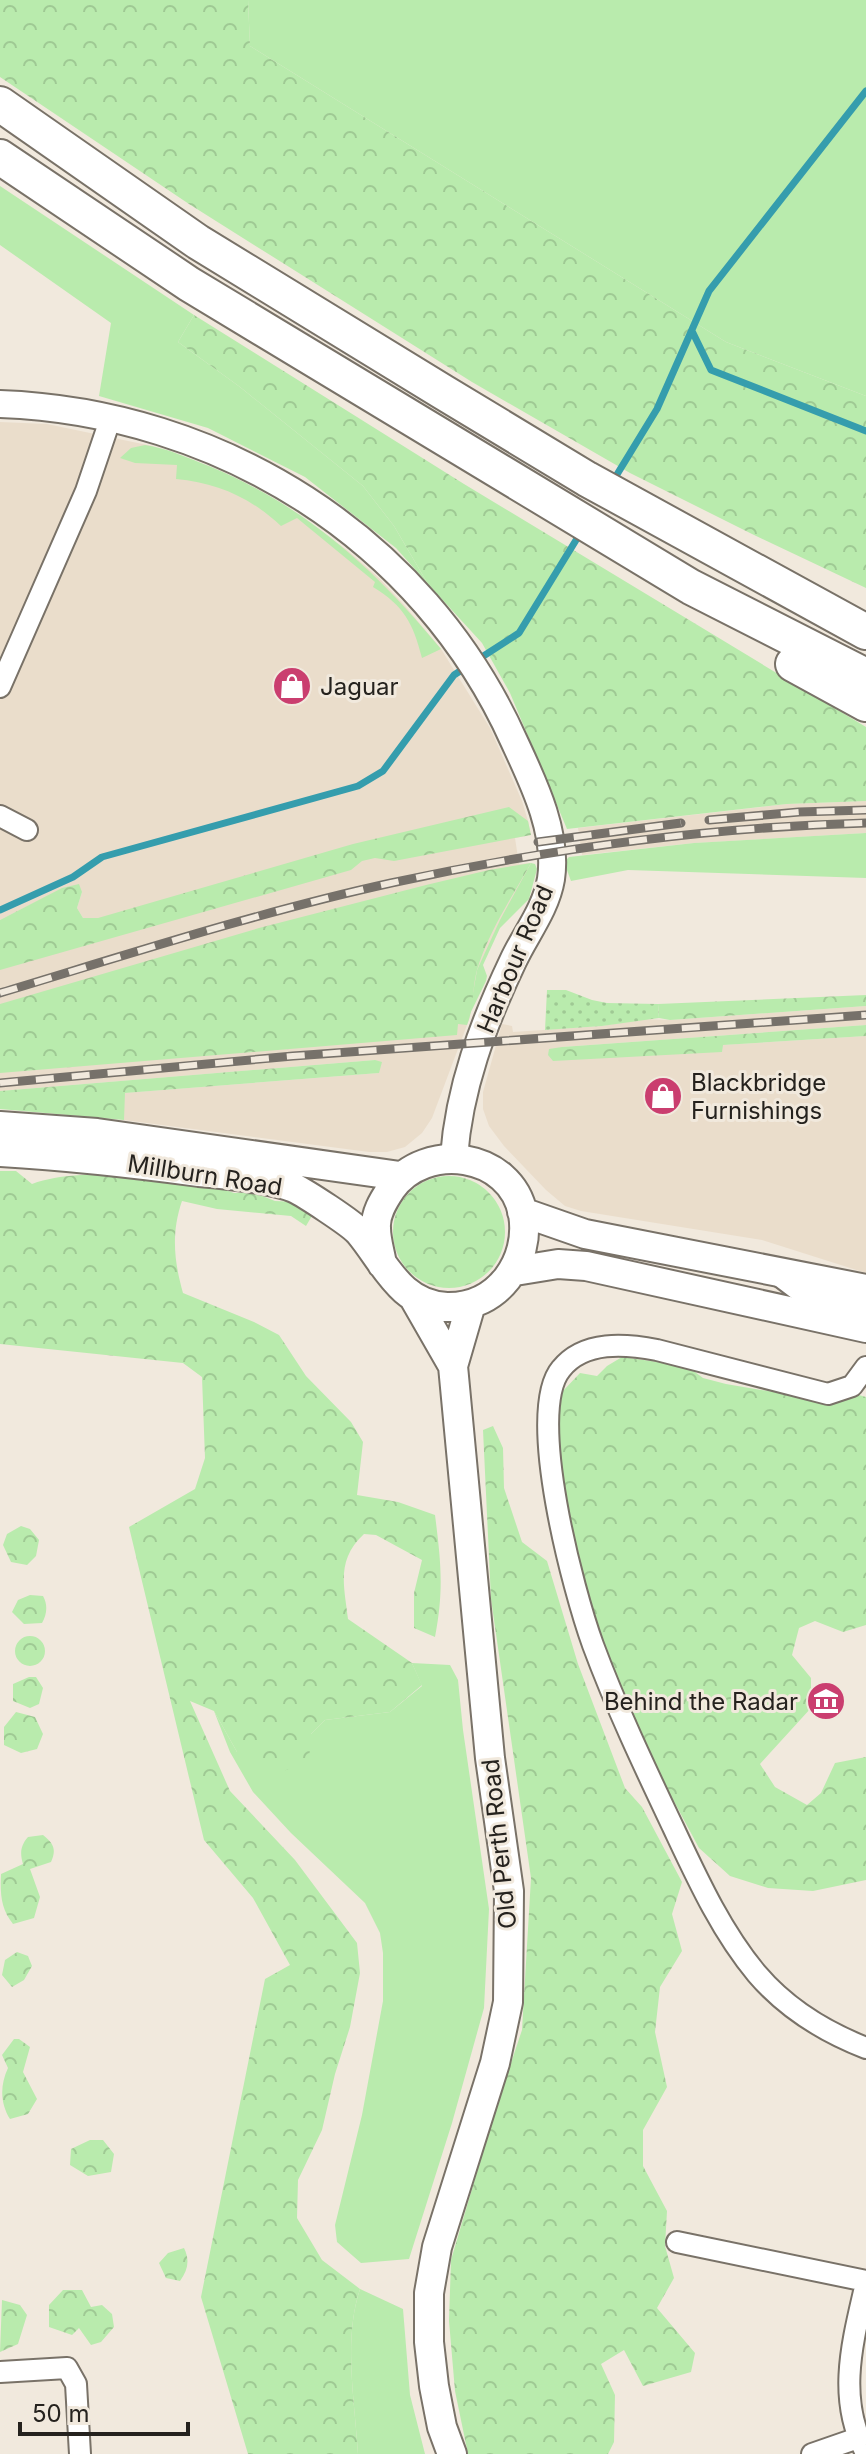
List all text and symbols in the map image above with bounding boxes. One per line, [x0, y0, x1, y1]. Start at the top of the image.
shop icon: Jaguar [271, 665, 313, 707]
place label: Jaguar [320, 672, 399, 701]
street label: Harbour Road [471, 881, 559, 1037]
place label: Blackbridge Furnishings [691, 1068, 826, 1125]
shop icon: Blackbridge Furnishings [642, 1075, 684, 1117]
street label: Millburn Road [126, 1148, 284, 1202]
museum icon: Behind the Radar [805, 1680, 847, 1722]
place label: Behind the Radar [604, 1687, 798, 1716]
street label: Old Perth Road [476, 1757, 522, 1931]
scale bar [20, 2386, 188, 2436]
text: 50 m [32, 2399, 90, 2428]

